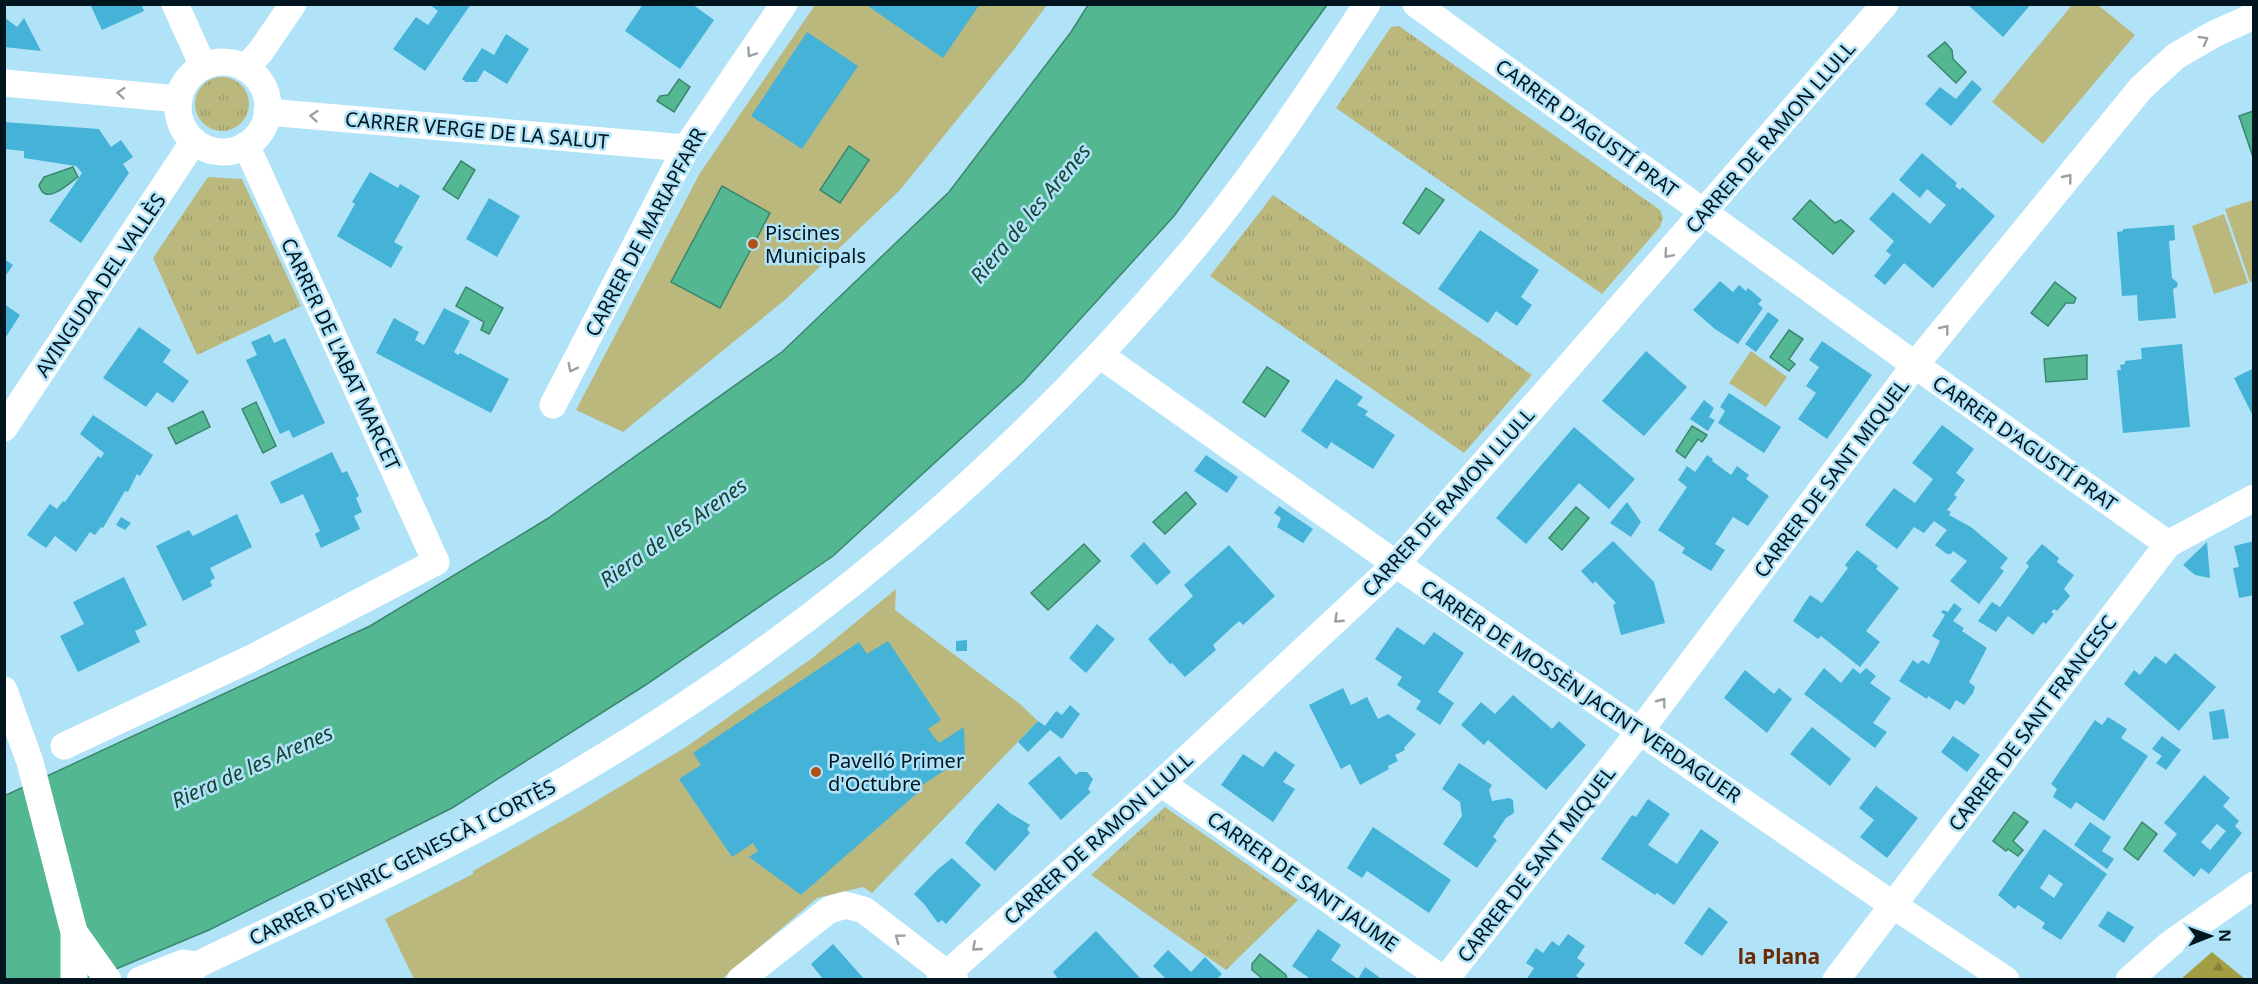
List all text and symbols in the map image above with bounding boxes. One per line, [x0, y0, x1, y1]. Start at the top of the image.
street label: CARRER DE RAMON LLULL [1679, 35, 1861, 239]
one-way arrow [2198, 36, 2208, 47]
one-way arrow [747, 46, 758, 57]
street label: CARRER D'AGUSTÍ PRAT [1490, 53, 1684, 203]
one-way arrow [116, 87, 125, 100]
street label: CARRER VERGE DE LA SALUT [344, 105, 610, 155]
one-way arrow [309, 110, 318, 123]
street label: CARRER DE MARIAPFARR [578, 122, 712, 341]
water label: Riera de les Arenes [963, 137, 1097, 289]
one-way arrow [2061, 173, 2072, 184]
street label: AVINGUDA DEL VALLÈS [28, 188, 172, 382]
place label: Piscines Municipals [765, 219, 866, 269]
street label: CARRER DE L'ABAT MARCET [275, 233, 407, 475]
marker: Piscines Municipals [746, 237, 760, 251]
one-way arrow [1664, 248, 1675, 258]
one-way arrow [1938, 324, 1949, 335]
one-way arrow [568, 362, 579, 372]
street label: CARRER D'AGUSTÍ PRAT [1927, 369, 2123, 517]
street label: CARRER DE SANT MIQUEL [1747, 373, 1915, 583]
street label: CARRER DE RAMON LLULL [1356, 402, 1540, 602]
water label: Riera de les Arenes [594, 471, 752, 593]
street label: CARRER DE MOSSÈN JACINT VERDAGUER [1416, 573, 1747, 809]
street label: CARRER DE SANT FRANCESC [1942, 609, 2122, 836]
one-way arrow [1334, 611, 1345, 622]
one-way arrow [1655, 697, 1666, 708]
water label: Riera de les Arenes [167, 718, 337, 814]
street label: CARRER DE RAMON LLULL [998, 746, 1198, 930]
place label: Pavelló Primer d'Octubre [828, 747, 964, 797]
street label: CARRER DE SANT MIQUEL [1451, 760, 1621, 968]
marker: Pavelló Primer d'Octubre [809, 765, 823, 779]
street label: CARRER D'ENRIC GENESCÀ I CORTÈS [244, 773, 560, 951]
street label: CARRER DE SANT JAUME [1202, 805, 1404, 957]
north arrow [2180, 906, 2240, 966]
text: N [2214, 929, 2236, 942]
one-way arrow [895, 934, 906, 945]
one-way arrow [972, 940, 983, 951]
district label: la Plana [1738, 942, 1820, 970]

